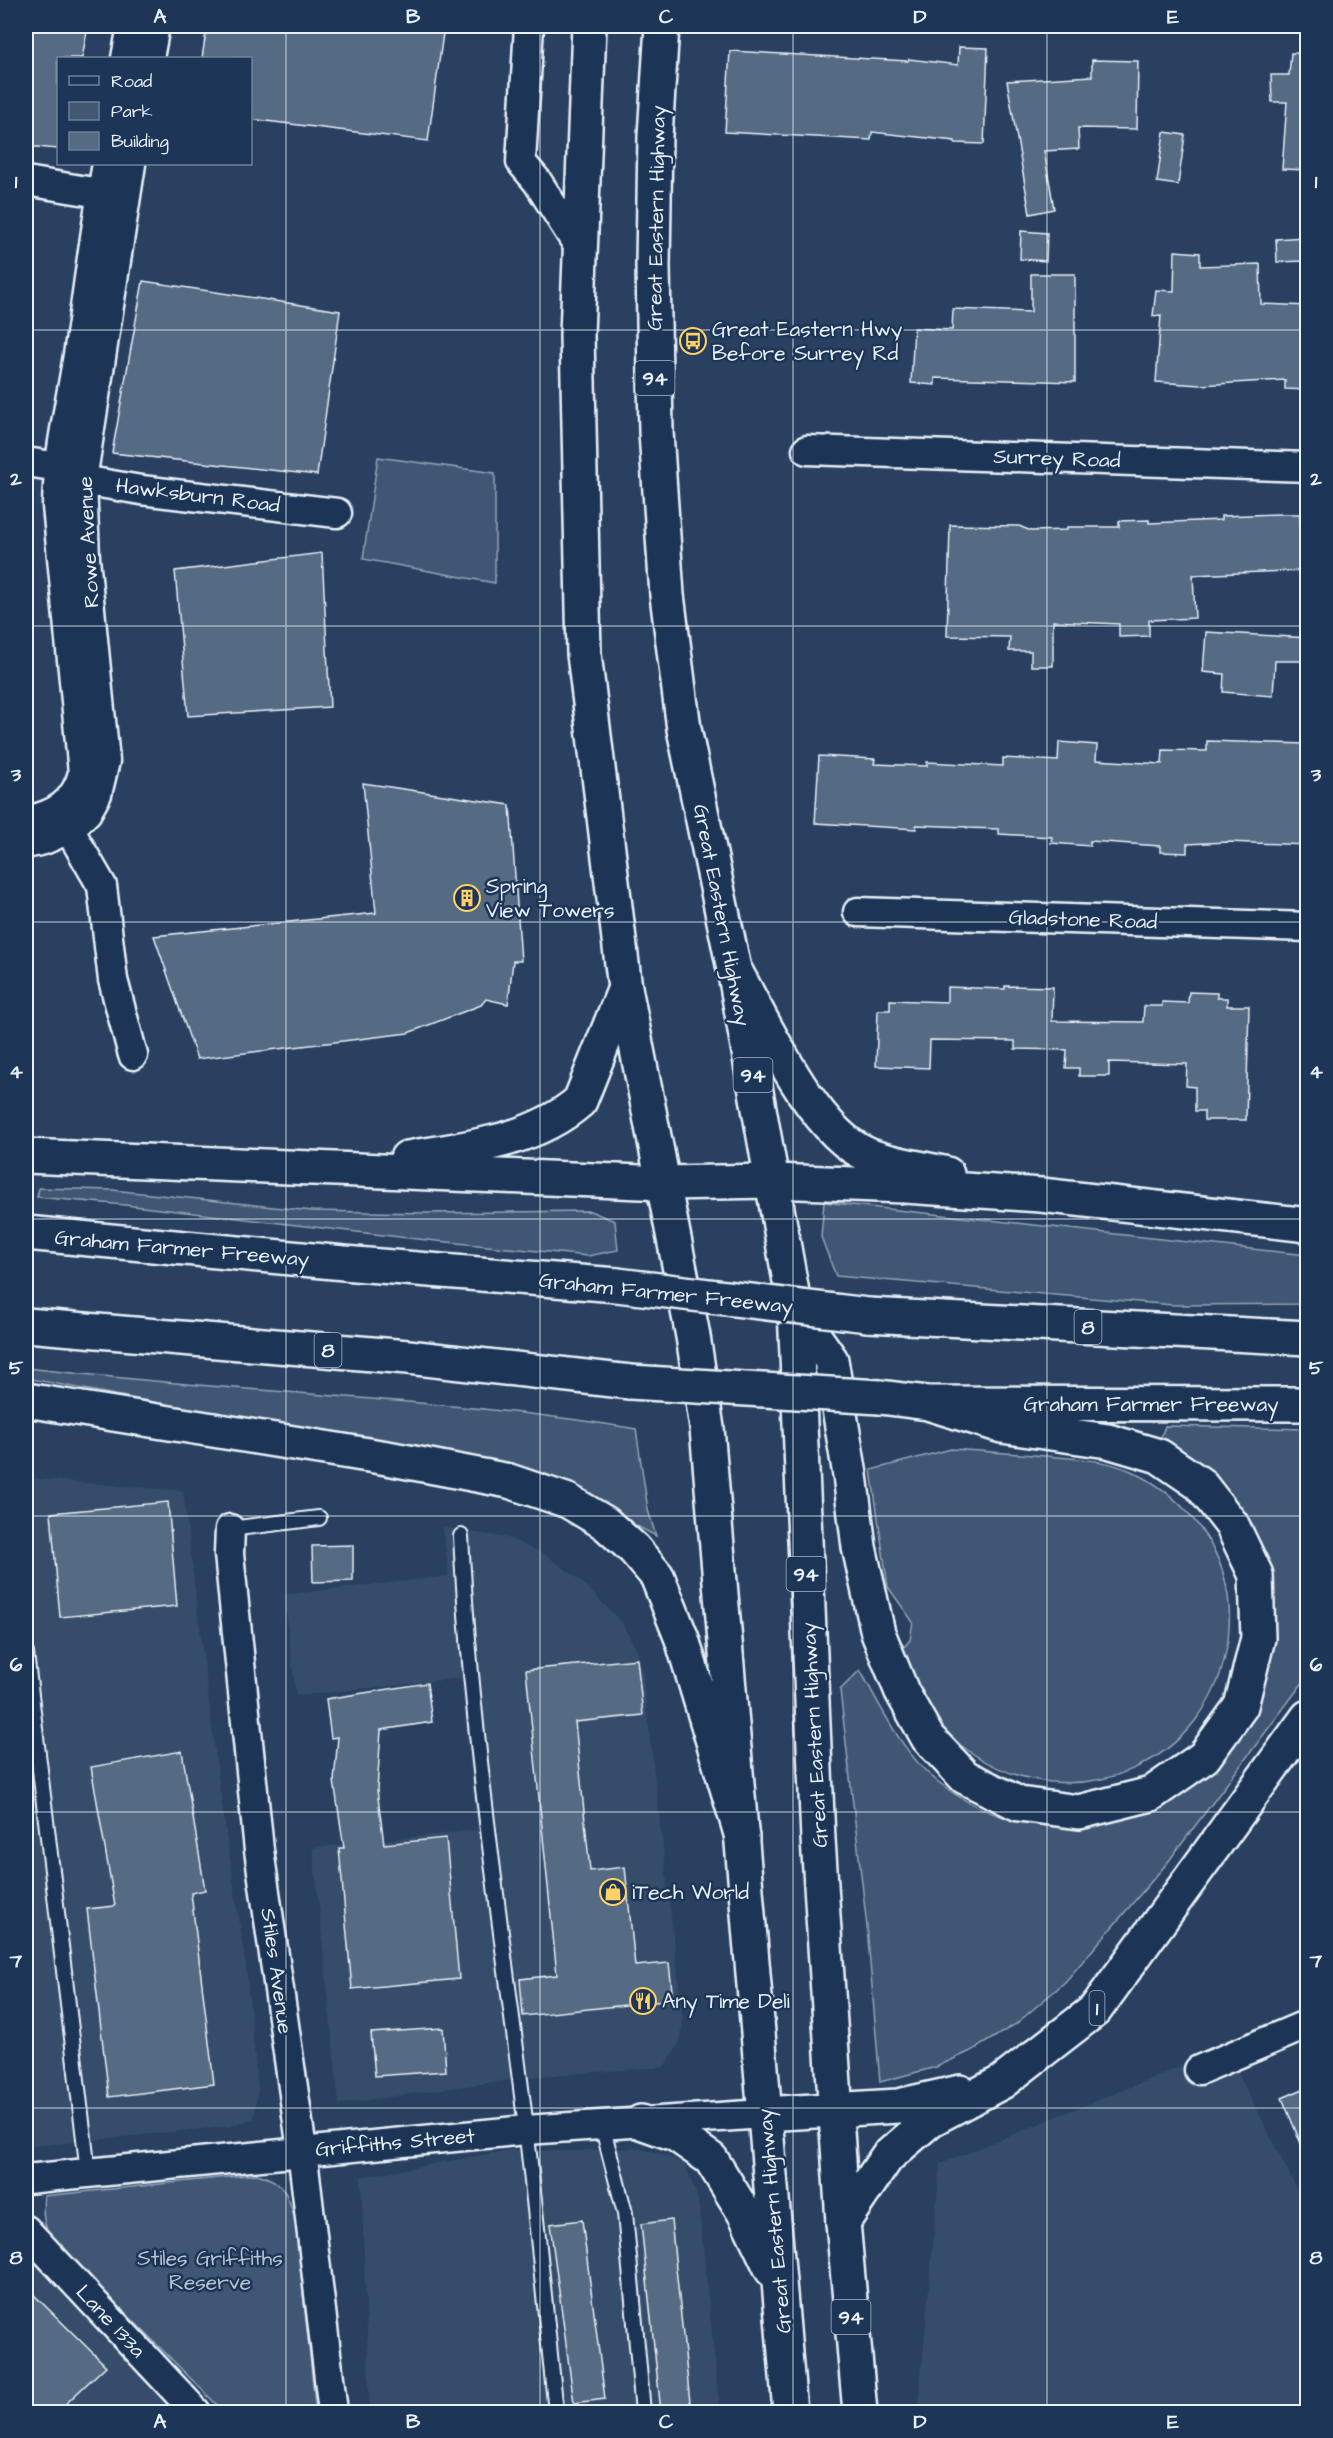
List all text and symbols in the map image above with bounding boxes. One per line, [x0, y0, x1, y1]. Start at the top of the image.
text: A [154, 3, 167, 31]
text: B [406, 3, 421, 31]
text: C [659, 3, 674, 31]
text: D [914, 3, 927, 31]
text: E [1167, 3, 1179, 31]
legend [57, 57, 252, 165]
text: Road [111, 69, 152, 94]
text: Park [111, 99, 153, 124]
street label: Great Eastern Highway [640, 105, 675, 331]
text: Building [111, 129, 169, 155]
text: 1 [15, 168, 18, 196]
text: 1 [1315, 168, 1318, 196]
place label: Great Eastern Hwy Before Surrey Rd [712, 315, 903, 370]
bus stop icon: Great Eastern Hwy Before Surrey Rd [678, 326, 708, 356]
road number: 94 [636, 361, 674, 395]
street label: Surrey Road [993, 442, 1121, 477]
text: 2 [9, 465, 22, 493]
text: 2 [1309, 465, 1322, 493]
street label: Hawksburn Road [114, 471, 282, 520]
street label: Rowe Avenue [71, 475, 106, 609]
text: 3 [10, 761, 22, 789]
text: 3 [1310, 761, 1322, 789]
street label: Great Eastern Highway [684, 802, 757, 1029]
place label: Spring View Towers [486, 872, 614, 925]
building icon: Spring View Towers [452, 883, 482, 913]
street label: Gladstone Road [1008, 902, 1158, 937]
text: 4 [9, 1058, 23, 1086]
road number: 94 [734, 1058, 772, 1092]
text: 4 [1309, 1058, 1323, 1086]
street label: Graham Farmer Freeway [53, 1223, 311, 1276]
street label: Graham Farmer Freeway [537, 1266, 795, 1323]
road number: 8 [1074, 1310, 1102, 1344]
road number: 8 [314, 1333, 342, 1367]
text: 5 [9, 1354, 24, 1382]
text: 5 [1309, 1354, 1324, 1382]
street label: Graham Farmer Freeway [1023, 1390, 1279, 1421]
road number: 94 [786, 1557, 826, 1591]
street label: Great Eastern Highway [794, 1621, 837, 1848]
text: 6 [10, 1651, 23, 1679]
text: 6 [1310, 1651, 1323, 1679]
shop icon: iTech World [598, 1877, 628, 1907]
place label: iTech World [632, 1878, 749, 1907]
street label: Stiles Avenue [253, 1906, 300, 2036]
text: 7 [9, 1947, 23, 1975]
text: 7 [1309, 1947, 1323, 1975]
restaurant icon: Any Time Deli [628, 1986, 658, 2016]
place label: Any Time Deli [662, 1987, 790, 2018]
road number: 1 [1090, 1991, 1104, 2025]
street label: Great Eastern Highway [750, 2107, 801, 2334]
street label: Griffiths Street [314, 2121, 477, 2164]
text: 8 [10, 2244, 23, 2272]
park label: Stiles Griffiths Reserve [137, 2244, 283, 2297]
text: 8 [1310, 2244, 1323, 2272]
street label: Lane 133a [69, 2278, 152, 2364]
road number: 94 [832, 2300, 870, 2334]
text: A [154, 2408, 167, 2436]
text: B [406, 2408, 421, 2436]
text: C [659, 2408, 674, 2436]
text: D [914, 2408, 927, 2436]
text: E [1167, 2408, 1179, 2436]

